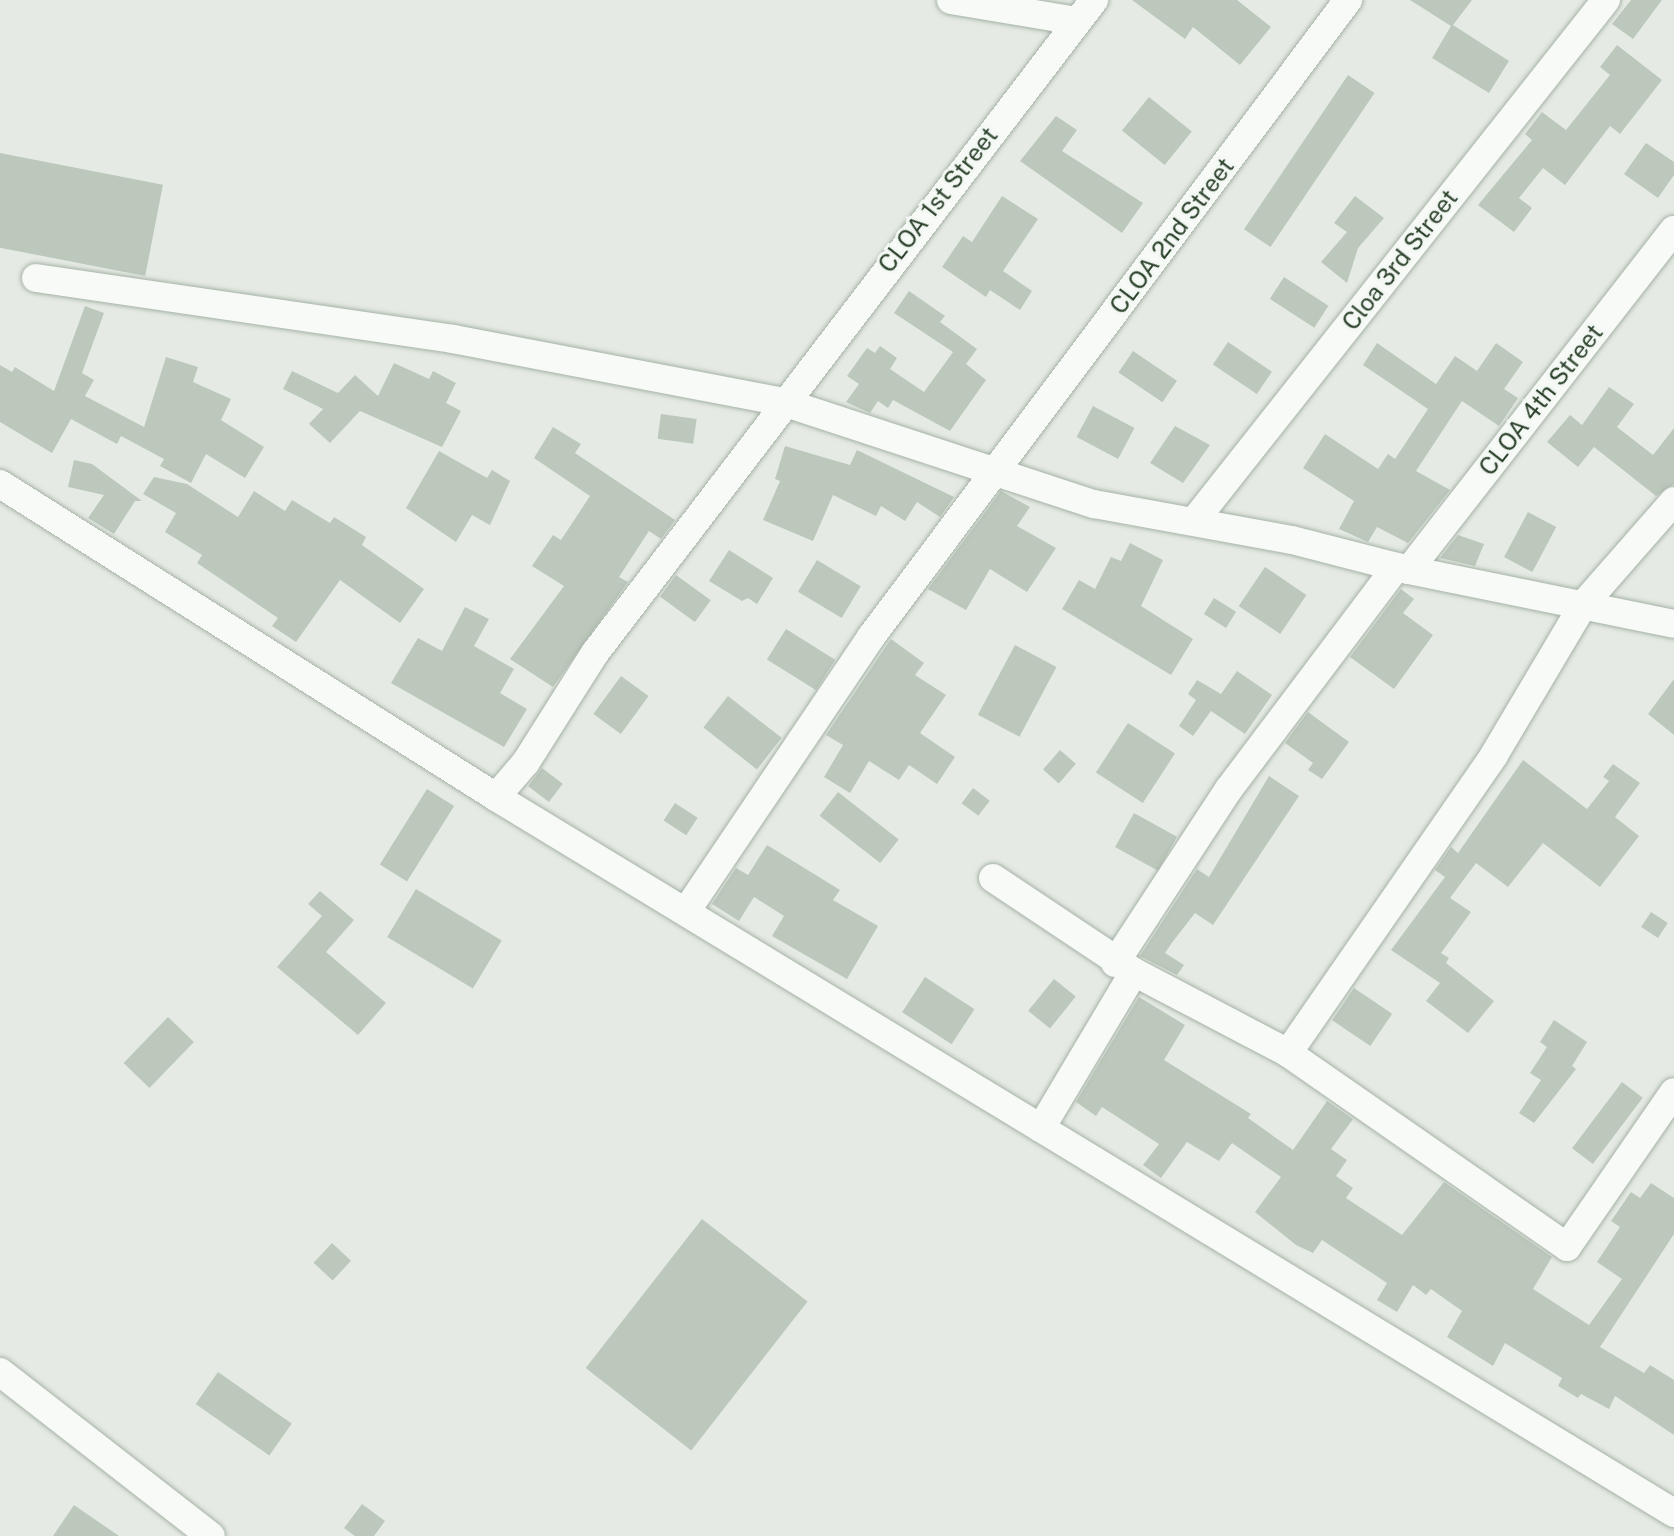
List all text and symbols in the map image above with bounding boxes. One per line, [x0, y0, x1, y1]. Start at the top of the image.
street label: CLOA 1st Street [872, 122, 1004, 278]
street label: CLOA 2nd Street [1104, 152, 1240, 320]
street label: Cloa 3rd Street [1336, 184, 1464, 336]
street label: CLOA 4th Street [1473, 319, 1609, 481]

